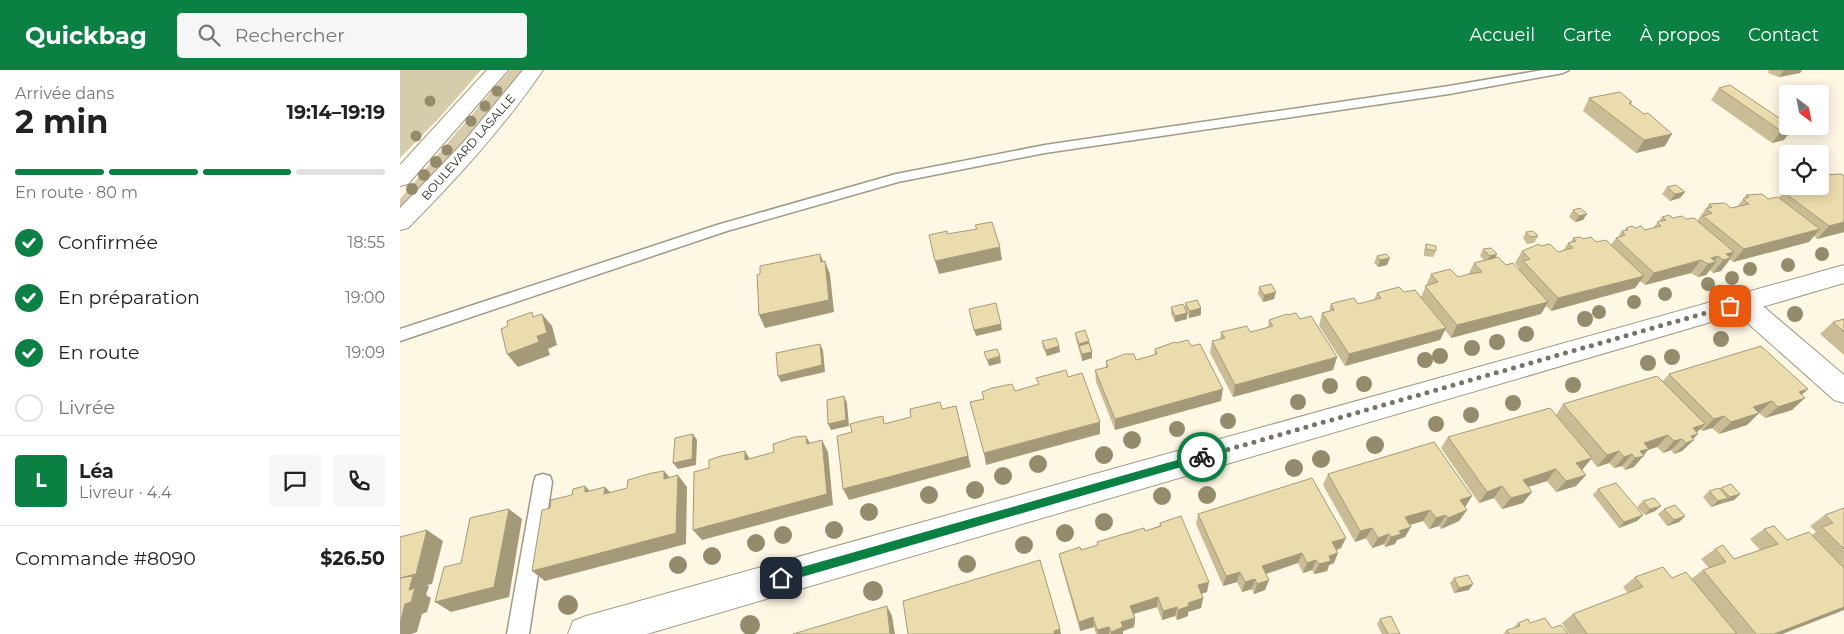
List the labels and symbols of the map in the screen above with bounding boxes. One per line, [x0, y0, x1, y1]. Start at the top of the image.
north arrow [1779, 85, 1829, 135]
street label: BOULEVARD LASALLE [418, 91, 518, 203]
pin [1709, 285, 1751, 327]
courier [1177, 432, 1227, 482]
pin [760, 557, 802, 599]

